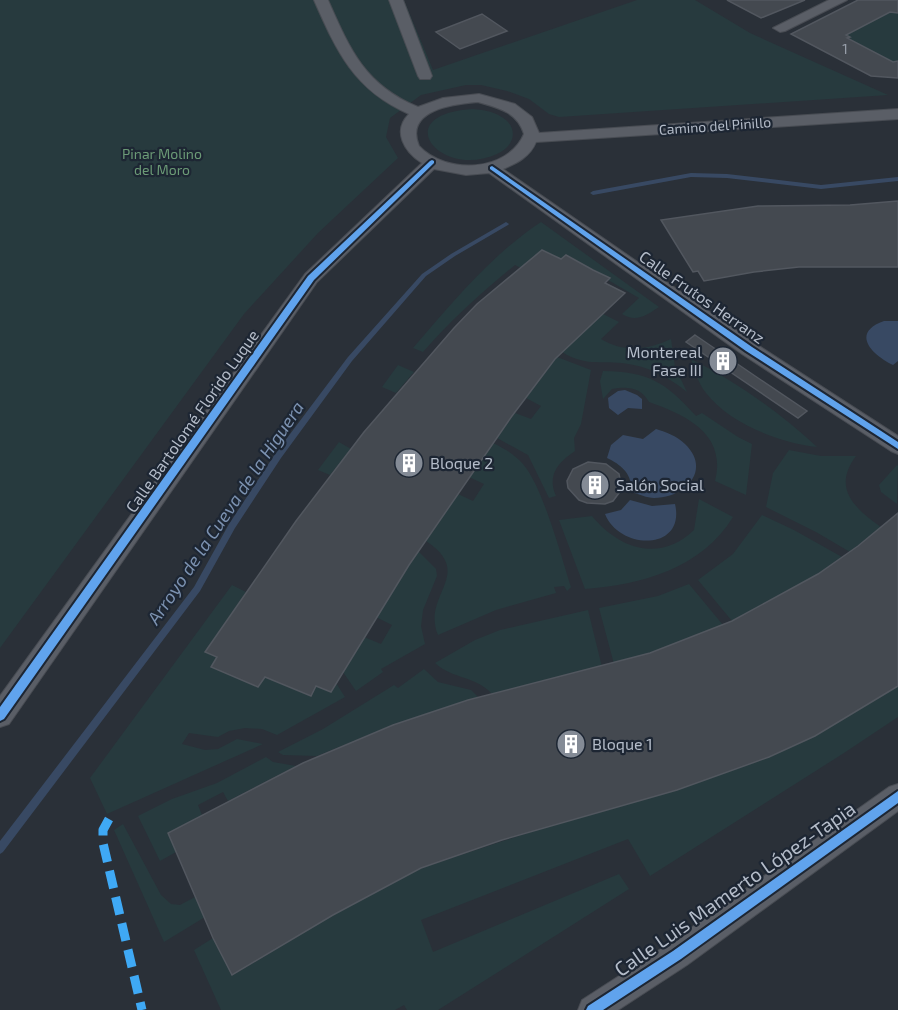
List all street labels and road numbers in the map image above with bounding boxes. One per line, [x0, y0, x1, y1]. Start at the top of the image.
street label: Camino del Pinillo [658, 113, 772, 138]
street label: Calle Frutos Herranz [636, 246, 769, 347]
street label: Calle Bartolomé Florido Luque [121, 326, 262, 516]
street label: Calle Luis Mamerto López-Tapia [609, 796, 860, 981]

